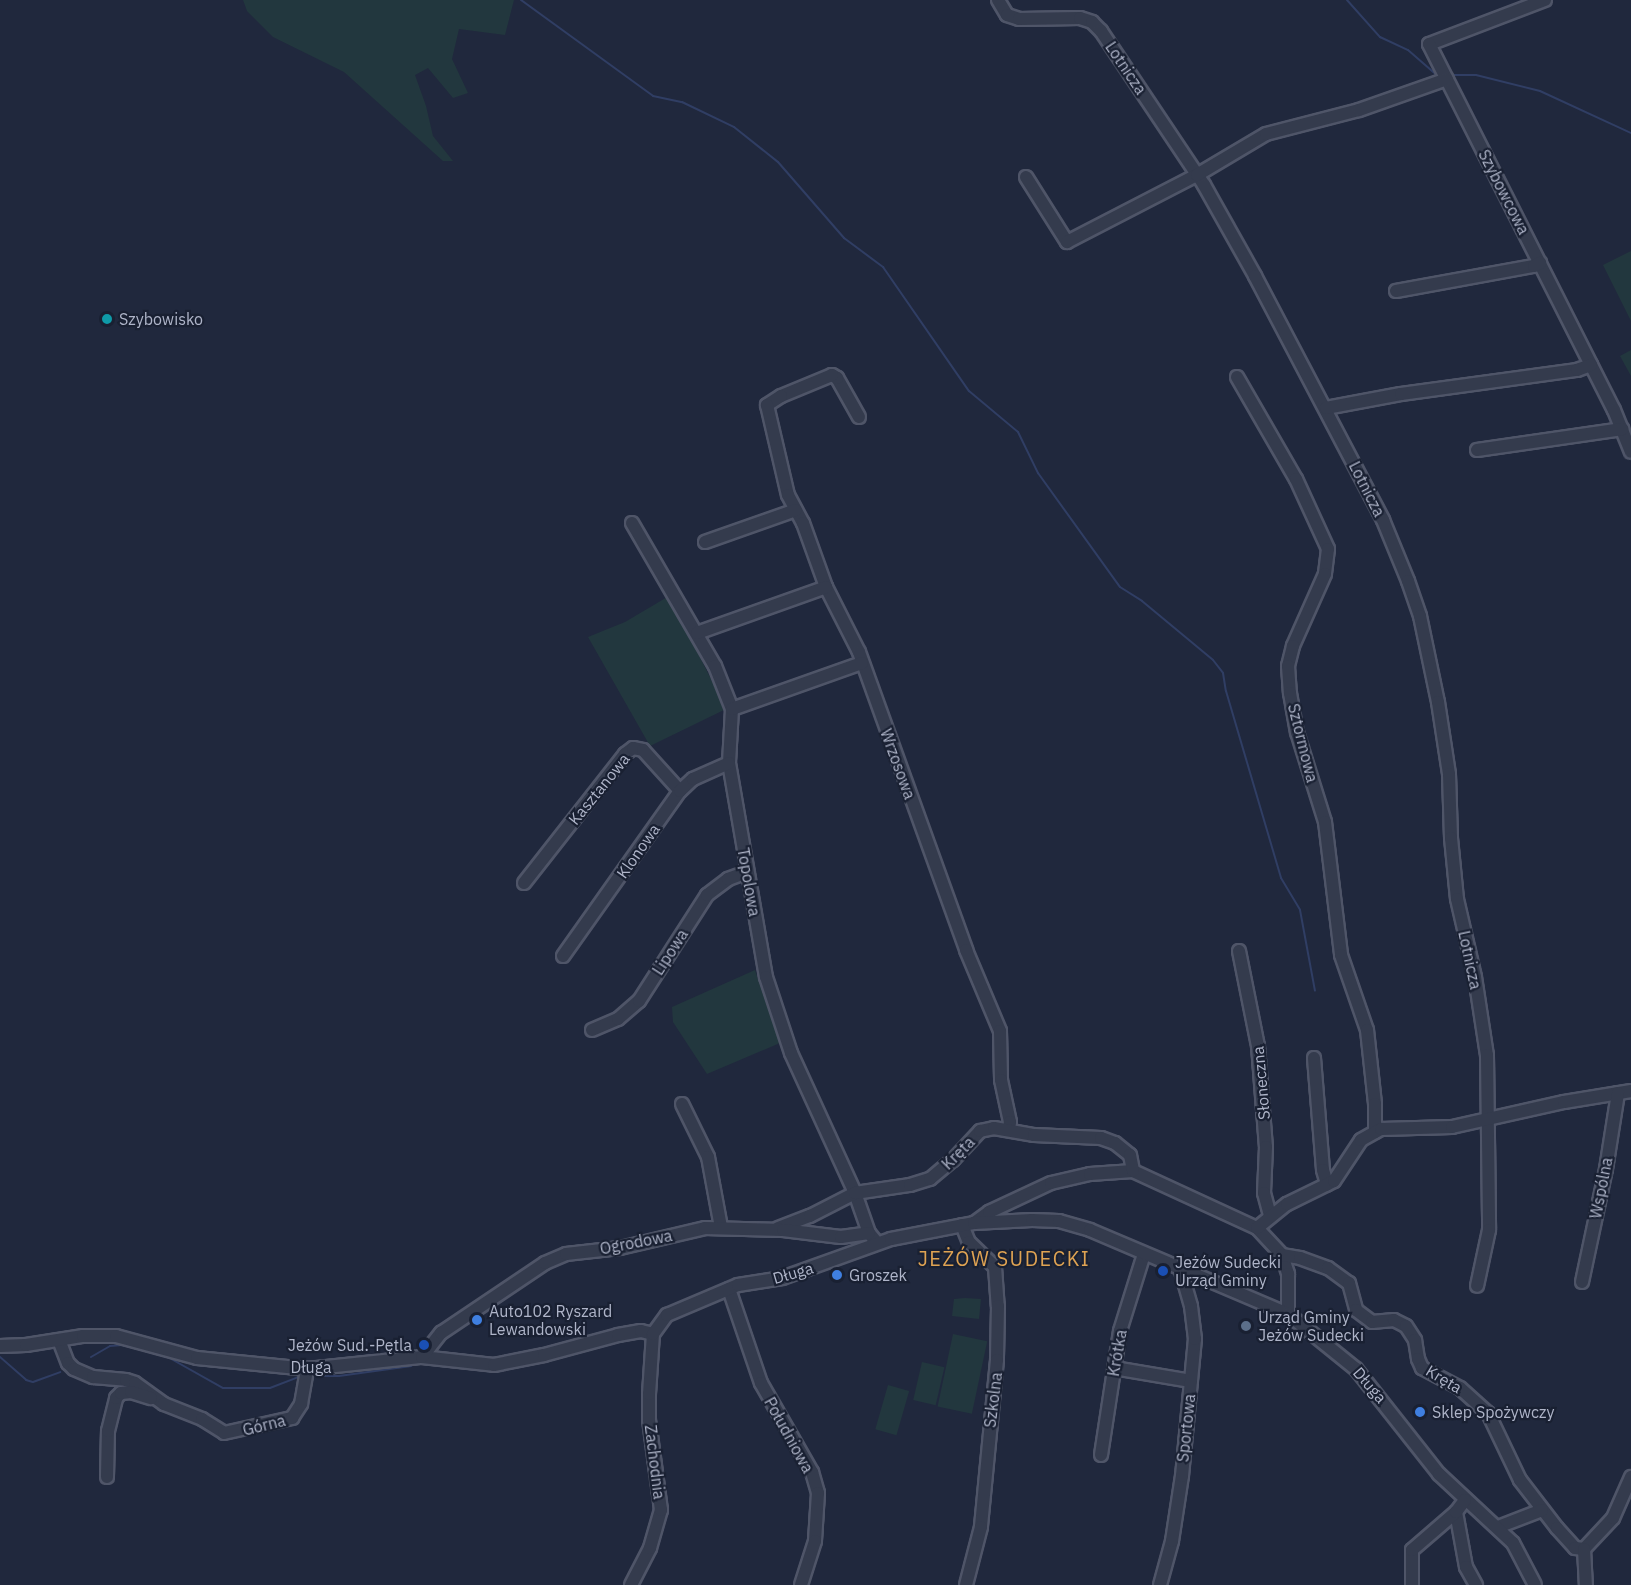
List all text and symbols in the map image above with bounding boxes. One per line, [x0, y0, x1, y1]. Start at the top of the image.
street label: Lotnicza [1101, 38, 1151, 98]
street label: Szybowcowa [1474, 146, 1534, 238]
place label: Szybowisko [119, 309, 203, 329]
marker: Szybowisko [100, 312, 114, 326]
street label: Lotnicza [1345, 458, 1389, 520]
street label: Sztormowa [1284, 702, 1322, 784]
street label: Wrzosowa [876, 726, 920, 802]
street label: Kasztanowa [564, 749, 634, 829]
street label: Klonowa [612, 820, 664, 882]
street label: Topolowa [734, 846, 764, 918]
street label: Lipowa [648, 925, 692, 979]
street label: Lotnicza [1454, 929, 1486, 991]
street label: Słoneczna [1248, 1045, 1274, 1121]
street label: Kręta [938, 1133, 978, 1173]
street label: Wspólna [1586, 1156, 1616, 1220]
street label: Ogrodowa [598, 1226, 674, 1258]
district label: JEŻÓW SUDECKI [918, 1246, 1090, 1270]
place label: Jeżów Sudecki Urząd Gminy [1175, 1252, 1281, 1290]
street label: Długa [771, 1258, 815, 1288]
marker: Jeżów Sudecki Urząd Gminy [1156, 1264, 1170, 1278]
place label: Groszek [849, 1265, 907, 1285]
marker: Groszek [830, 1268, 844, 1282]
place label: Auto102 Ryszard Lewandowski [489, 1301, 612, 1339]
place label: Urząd Gminy Jeżów Sudecki [1258, 1307, 1364, 1345]
marker: Auto102 Ryszard Lewandowski [470, 1313, 484, 1327]
marker: Urząd Gminy Jeżów Sudecki [1239, 1319, 1253, 1333]
street label: Krótka [1103, 1328, 1131, 1378]
place label: Jeżów Sud.-Pętla [288, 1335, 412, 1355]
marker: Jeżów Sud.-Pętla [417, 1338, 431, 1352]
street label: Długa [290, 1357, 332, 1377]
street label: Kręta [1422, 1361, 1466, 1397]
street label: Długa [1349, 1363, 1391, 1407]
street label: Szkolna [980, 1371, 1006, 1429]
street label: Sportowa [1173, 1393, 1199, 1463]
street label: Południowa [760, 1394, 818, 1476]
place label: Sklep Spożywczy [1432, 1402, 1554, 1422]
marker: Sklep Spożywczy [1413, 1405, 1427, 1419]
street label: Górna [241, 1410, 287, 1440]
street label: Zachodnia [641, 1424, 669, 1500]

